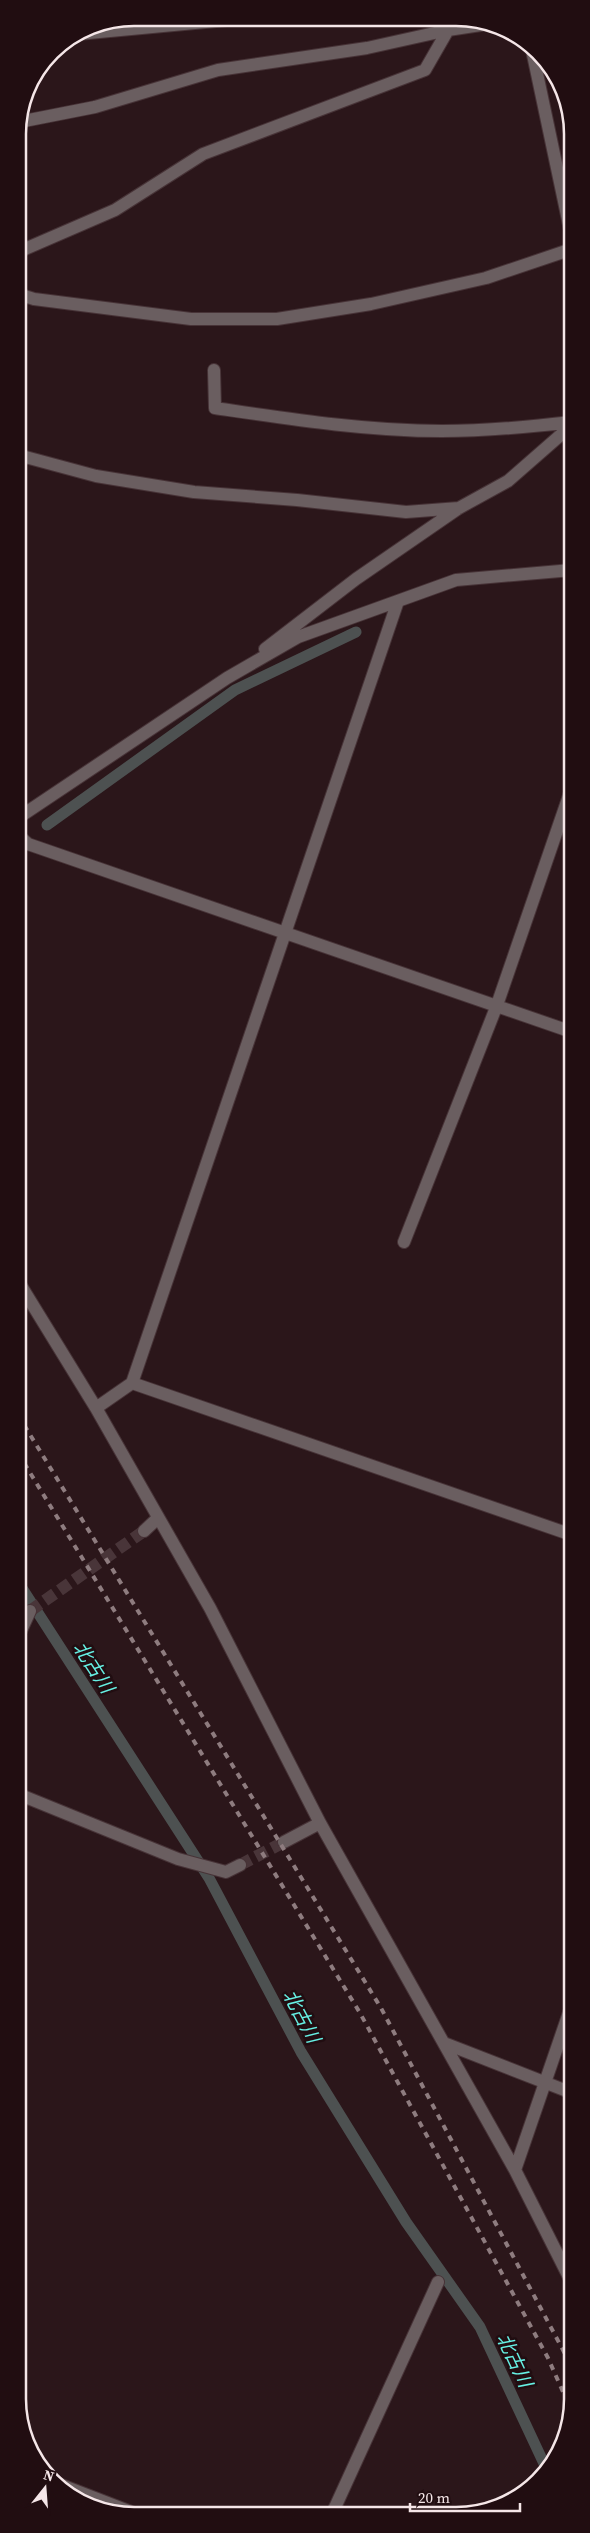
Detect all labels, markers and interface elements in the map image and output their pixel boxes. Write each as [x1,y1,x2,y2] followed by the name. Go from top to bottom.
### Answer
[68,1636,122,1700] water label: 北古川
[277,1985,328,2049] water label: 北古川
[491,2329,540,2393] water label: 北古川
[20,2463,70,2513] north arrow
[41,2465,57,2487] text: N
[410,2480,520,2512] scale bar
[418,2487,450,2508] text: 20 m

